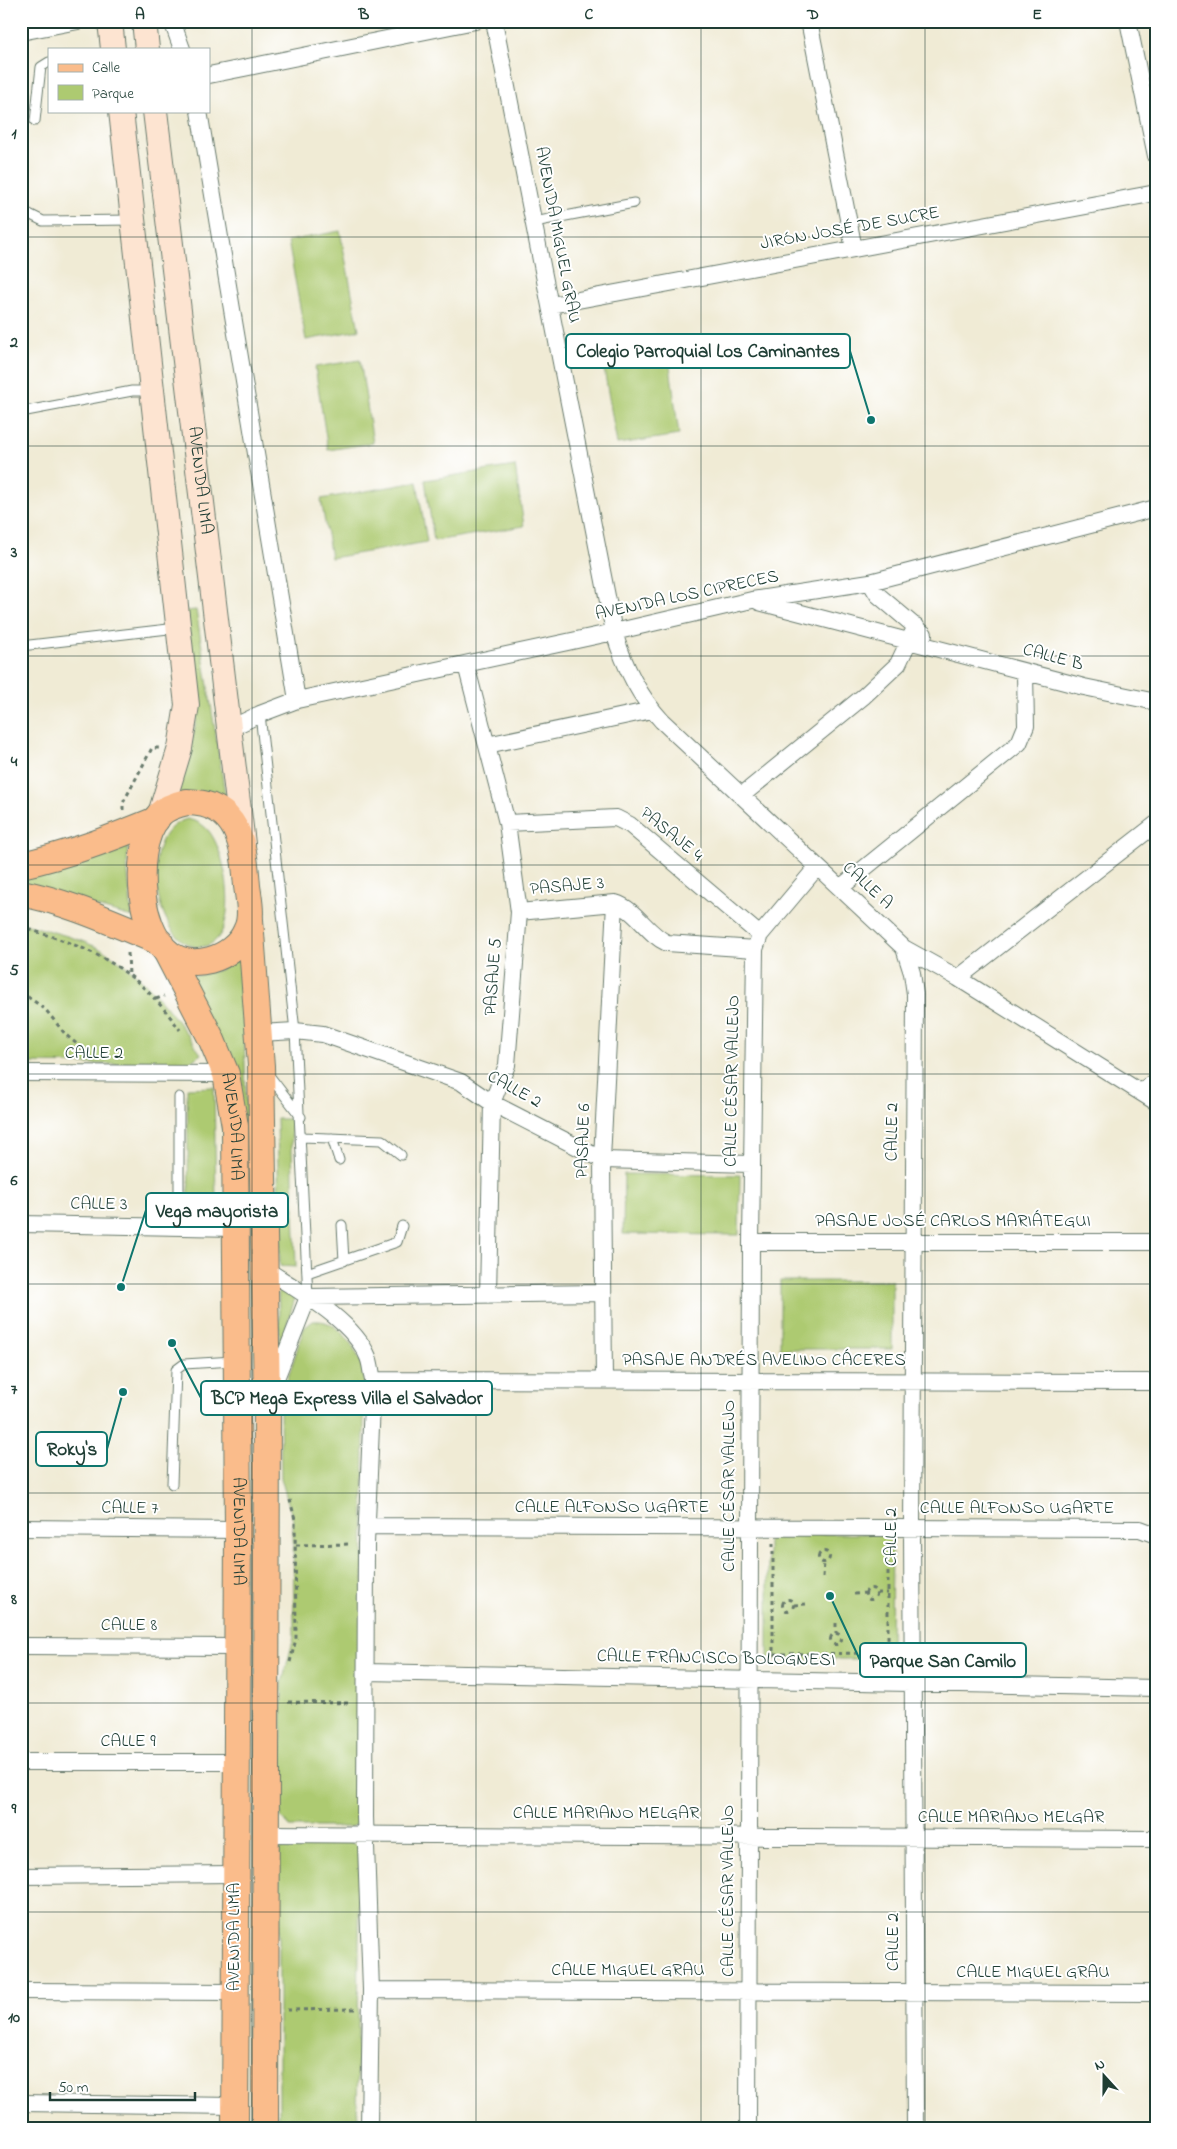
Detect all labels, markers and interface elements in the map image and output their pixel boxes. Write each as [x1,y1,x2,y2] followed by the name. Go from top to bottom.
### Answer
[135,3,145,27] text: A
[358,3,370,27] text: B
[585,3,594,27] text: C
[806,3,819,27] text: D
[1032,3,1042,27] text: E
[48,48,210,112] legend
[92,57,120,79] text: Calle
[92,83,134,105] text: Parque
[11,122,17,146] text: 1
[527,145,587,325] street label: AVENIDA MIGUEL GRAU
[758,200,942,258] street label: JIRÓN JOSÉ DE SUCRE
[9,331,18,355] text: 2
[566,334,850,368] callout: Colegio Parroquial Los Caminantes
[576,339,840,368] text: Colegio Parroquial Los Caminantes
[180,425,219,536] street label: AVENIDA LIMA
[10,541,18,565] text: 3
[593,564,781,628] street label: AVENIDA LOS CIPRECES
[1020,637,1086,679] street label: CALLE B
[10,750,18,774] text: 4
[634,801,709,869] street label: PASAJE 4
[836,856,898,916] street label: CALLE A
[529,871,605,903] street label: PASAJE 3
[478,937,510,1017] street label: PASAJE 5
[9,959,19,983] text: 5
[719,995,747,1167] street label: CALLE CÉSAR VALLEJO
[65,1041,123,1067] street label: CALLE 2
[482,1064,546,1116] street label: CALLE 2
[213,1071,249,1181] street label: AVENIDA LIMA
[879,1102,907,1162] street label: CALLE 2
[570,1103,598,1179] street label: PASAJE 6
[9,1169,18,1193] text: 6
[70,1192,128,1218] street label: CALLE 3
[146,1193,288,1227] callout: Vega mayorista
[155,1199,278,1228] text: Vega mayorista
[815,1209,1091,1235] street label: PASAJE JOSÉ CARLOS MARIÁTEGUI
[622,1348,906,1374] street label: PASAJE ANDRÉS AVELINO CÁCERES
[11,1378,18,1402] text: 7
[201,1381,492,1415] callout: BCP Mega Express Villa el Salvador
[210,1386,484,1415] text: BCP Mega Express Villa el Salvador
[717,1400,743,1572] street label: CALLE CÉSAR VALLEJO
[36,1432,107,1466] callout: Roky's
[47,1437,97,1466] text: Roky's
[225,1477,251,1586] street label: AVENIDA LIMA
[515,1495,709,1521] street label: CALLE ALFONSO UGARTE
[101,1496,159,1523] street label: CALLE 7
[920,1496,1114,1522] street label: CALLE ALFONSO UGARTE
[879,1508,905,1566] street label: CALLE 2
[10,1588,17,1612] text: 8
[101,1613,157,1639] street label: CALLE 8
[860,1643,1026,1677] callout: Parque San Camilo
[597,1644,835,1674] street label: CALLE FRANCISCO BOLOGNESI
[870,1649,1016,1676] text: Parque San Camilo
[100,1729,156,1755] street label: CALLE 9
[11,1797,17,1821] text: 9
[513,1801,699,1827] street label: CALLE MARIANO MELGAR
[716,1805,742,1977] street label: CALLE CÉSAR VALLEJO
[918,1805,1104,1831] street label: CALLE MARIANO MELGAR
[222,1883,248,1991] street label: AVENIDA LIMA
[881,1913,907,1971] street label: CALLE 2
[551,1958,705,1984] street label: CALLE MIGUEL GRAU
[956,1960,1110,1986] street label: CALLE MIGUEL GRAU
[8,2006,20,2030] text: 10
[1080,2052,1130,2102] north arrow
[1092,2054,1108,2077] text: N
[50,2069,195,2101] scale bar
[58,2077,89,2099] text: 50 m

